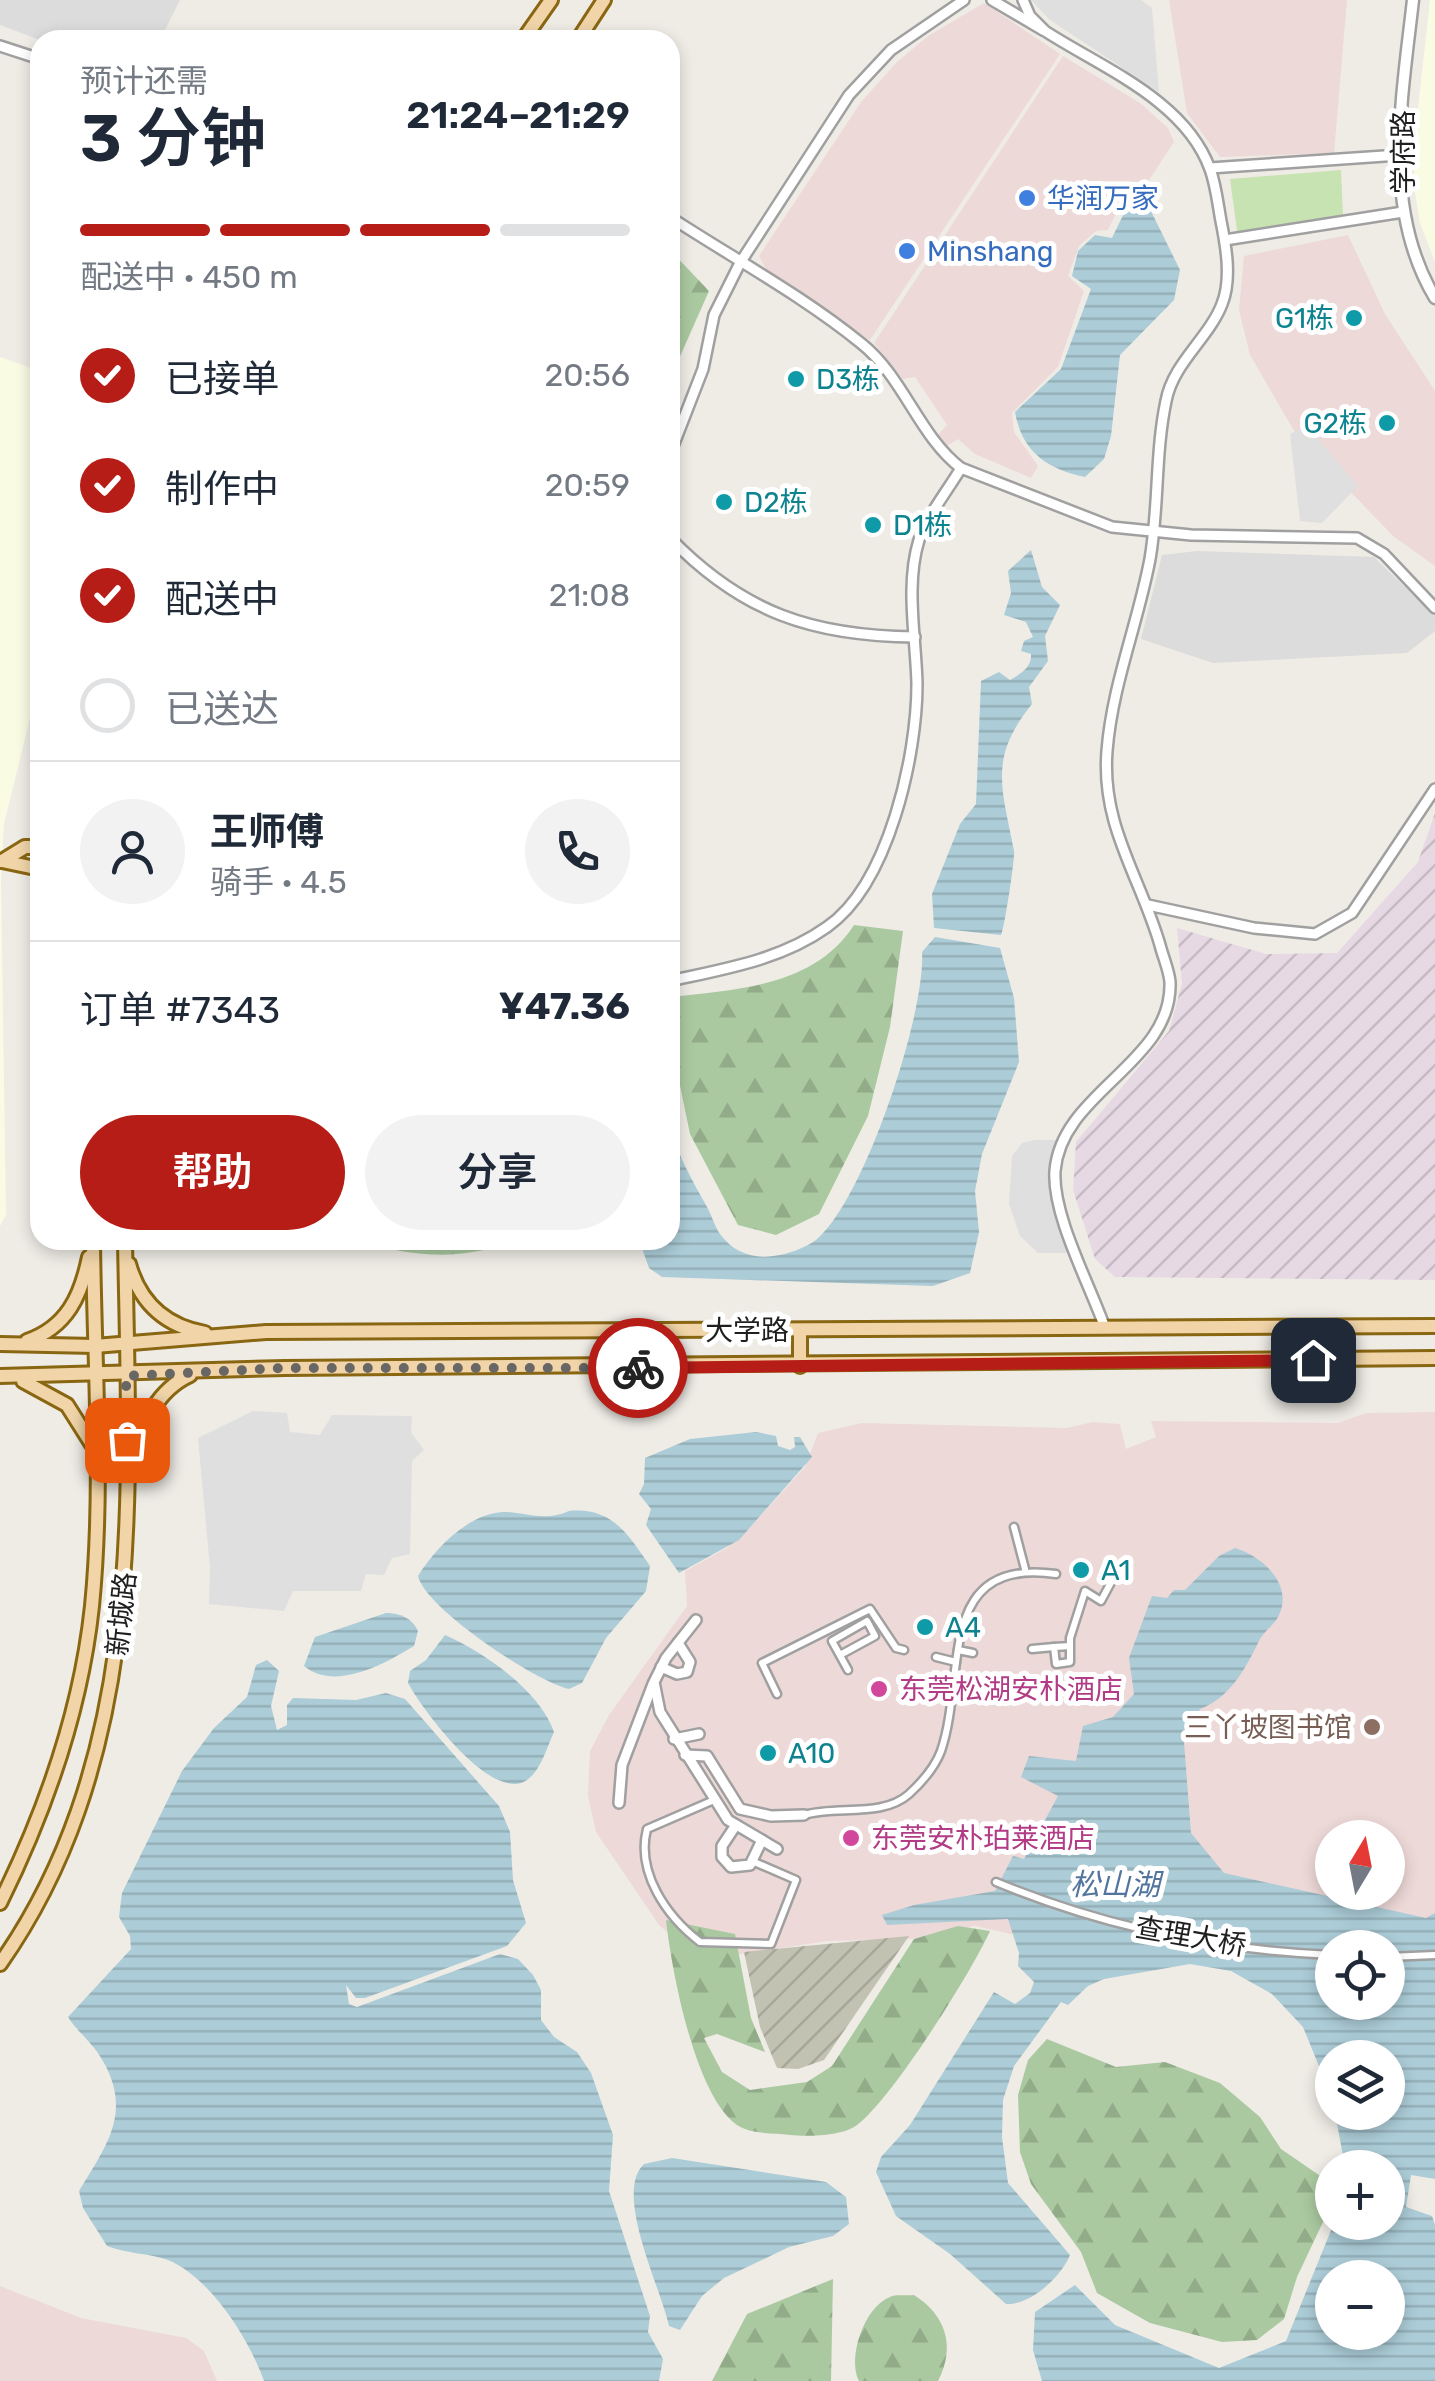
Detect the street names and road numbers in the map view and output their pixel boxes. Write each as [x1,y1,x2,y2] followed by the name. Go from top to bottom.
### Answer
[1387,110,1420,194] street label: 学府路
[705,1314,789,1347] street label: 大学路
[101,1571,142,1658] street label: 新城路
[1133,1911,1249,1962] street label: 查理大桥

